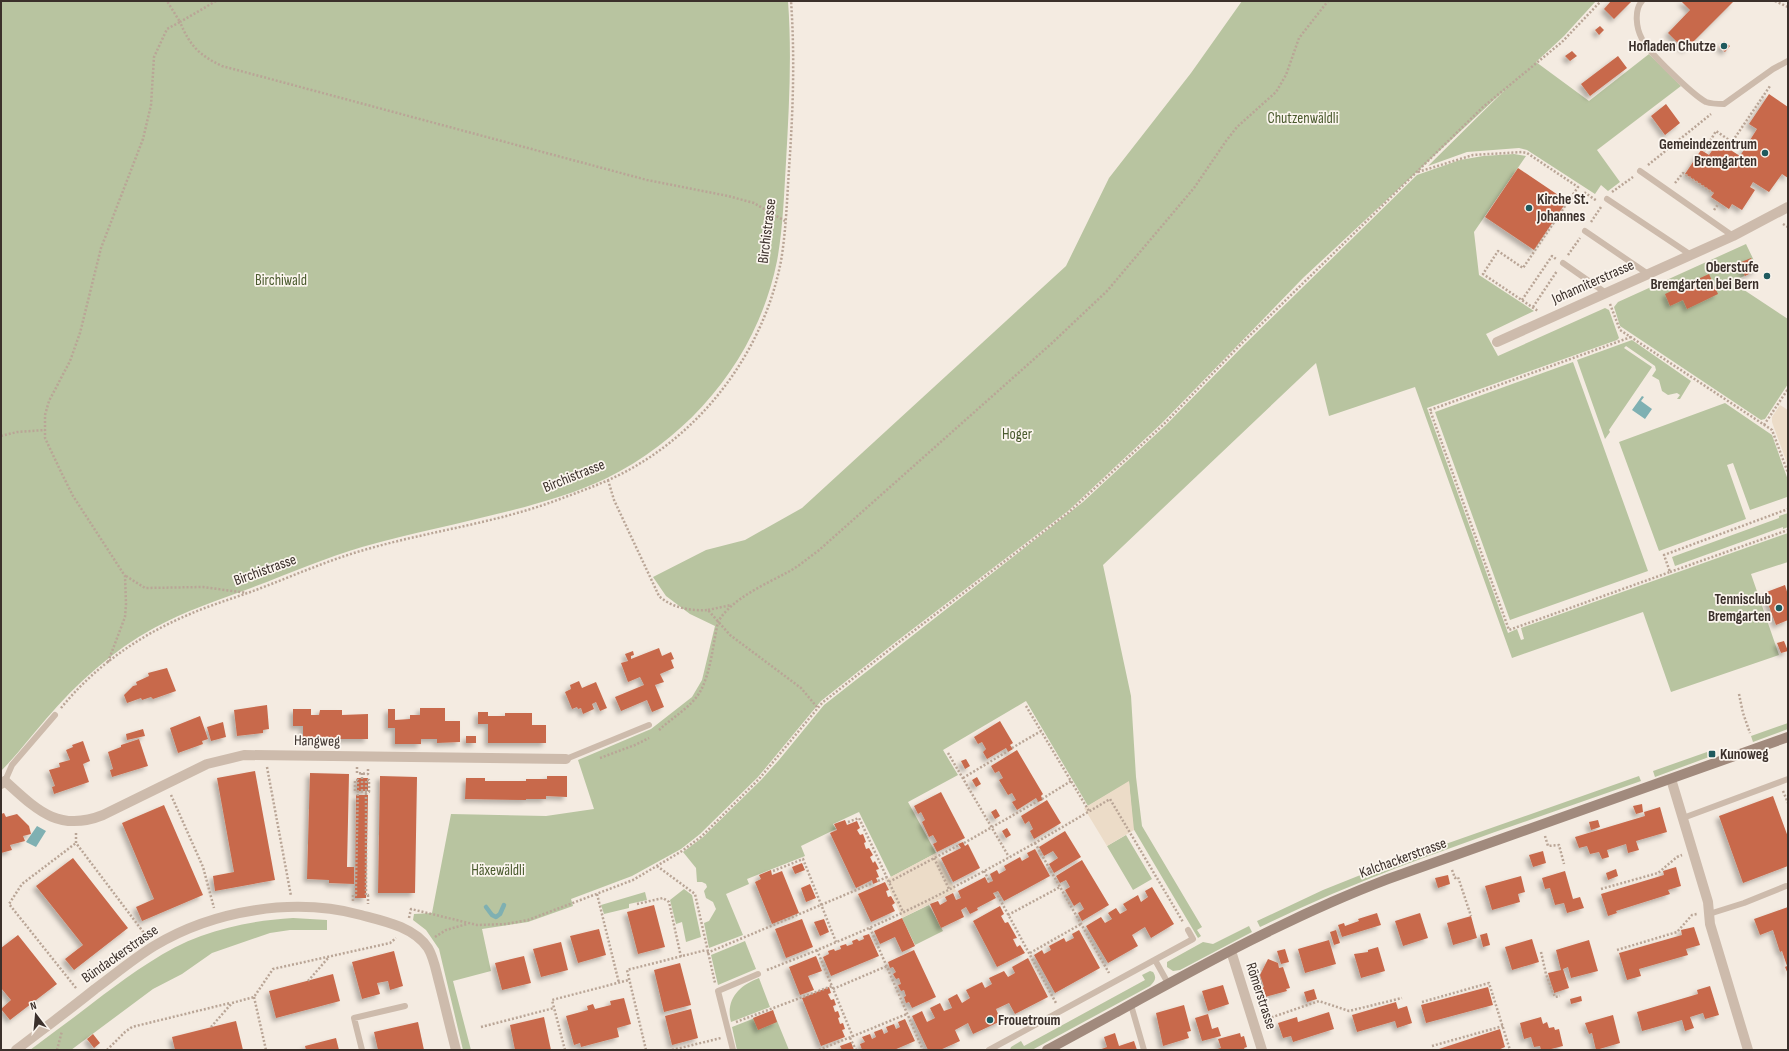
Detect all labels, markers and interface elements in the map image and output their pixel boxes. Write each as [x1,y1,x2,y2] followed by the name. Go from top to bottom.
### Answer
[1628,37,1716,56] place label: Hofladen Chutze
[1719,41,1729,51] marker: Hofladen Chutze
[1267,109,1339,128] park label: Chutzenwäldli
[1659,135,1757,171] place label: Gemeindezentrum Bremgarten
[1760,148,1770,158] marker: Gemeindezentrum Bremgarten
[1536,190,1589,226] place label: Kirche St. Johannes
[754,197,780,265] street label: Birchistrasse
[1524,203,1534,213] marker: Kirche St. Johannes
[1548,255,1637,309] street label: Johanniterstrasse
[1650,258,1759,294] place label: Oberstufe Bremgarten bei Bern
[255,271,307,290] park label: Birchiwald
[1762,271,1772,281] marker: Oberstufe Bremgarten bei Bern
[1002,425,1033,444] park label: Hoger
[540,455,608,497] street label: Birchistrasse
[231,550,299,590] street label: Birchistrasse
[1708,590,1771,626] place label: Tennisclub Bremgarten
[1774,603,1784,613] marker: Tennisclub Bremgarten
[294,731,340,751] street label: Hangweg
[1720,745,1769,764] place label: Kunoweg
[1707,749,1717,759] marker: Kunoweg
[1357,833,1449,883] street label: Kalchackerstrasse
[471,861,525,880] park label: Häxewäldli
[78,921,162,987] street label: Bündackerstrasse
[1241,960,1281,1032] street label: Römerstrasse
[16,995,56,1035] north arrow
[29,999,38,1013] text: N
[998,1011,1061,1030] place label: Frouetroum
[985,1015,995,1025] marker: Frouetroum

